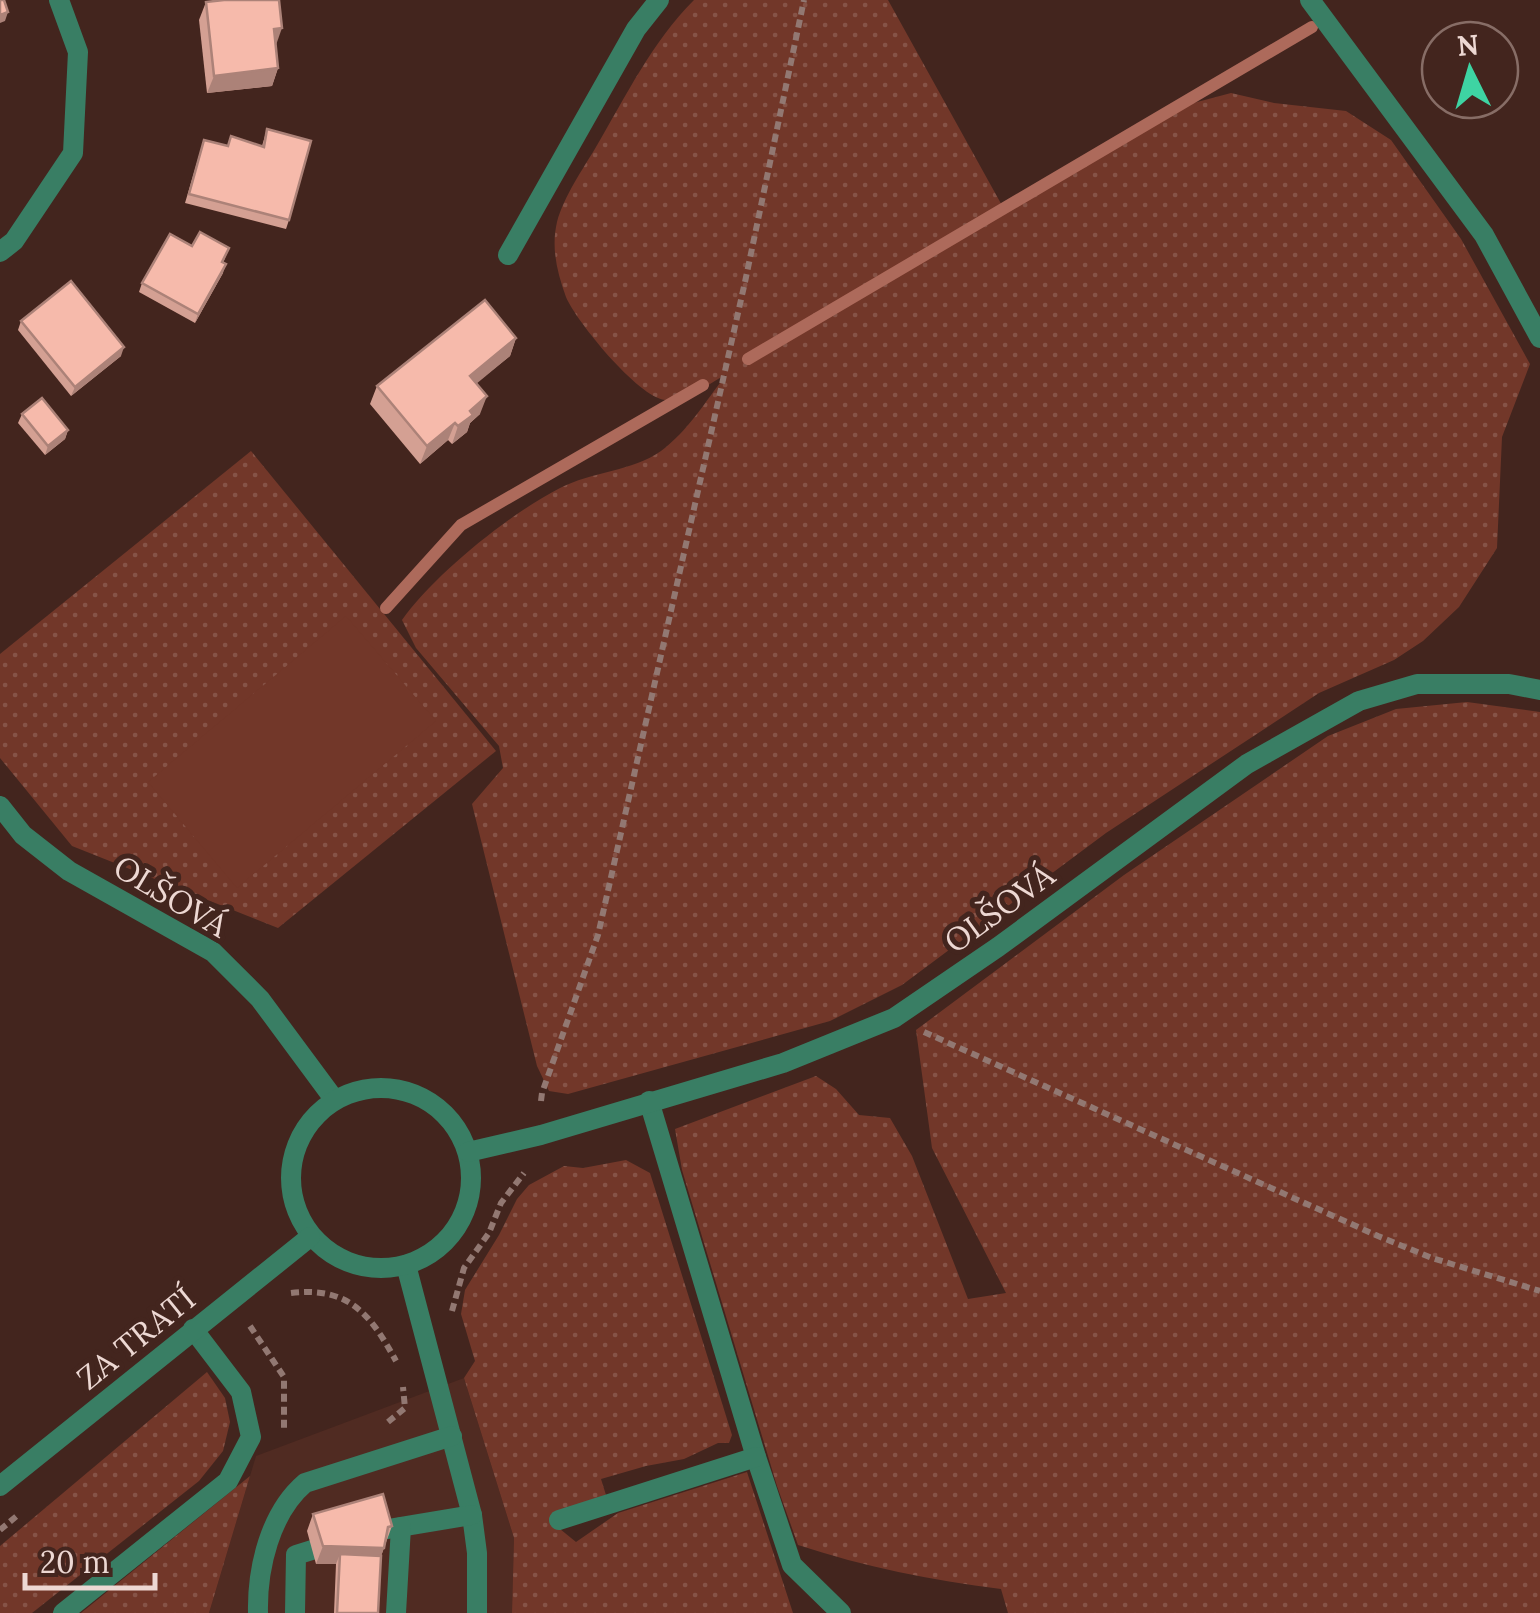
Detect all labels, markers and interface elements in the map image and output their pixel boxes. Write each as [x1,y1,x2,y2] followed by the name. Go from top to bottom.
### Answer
[1420,20,1520,120] north arrow
[1455,26,1480,64] text: N
[106,846,237,947] street label: OLŠOVÁ
[936,854,1063,962] street label: OLŠOVÁ
[68,1278,204,1398] street label: ZA TRATÍ
[25,1528,155,1590] scale bar
[40,1543,109,1581] text: 20 m

